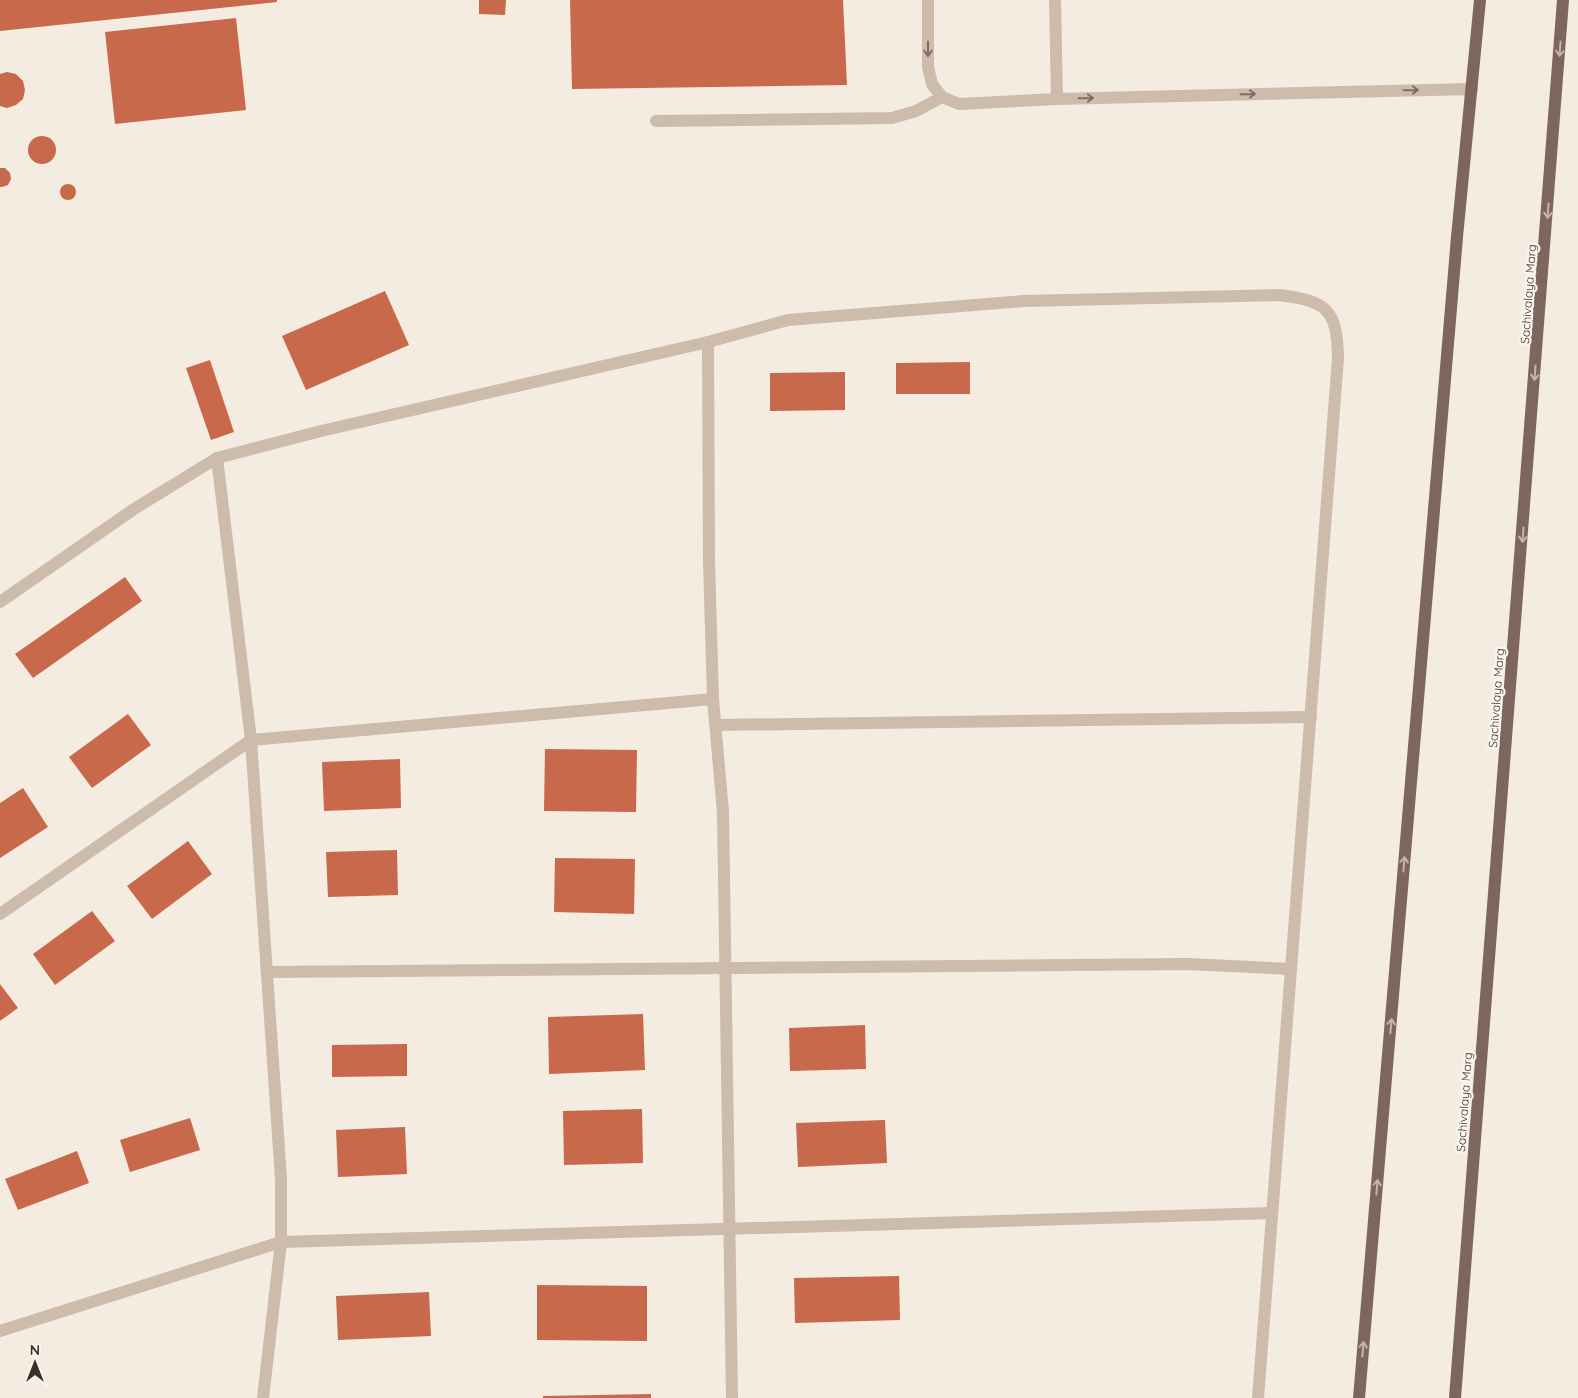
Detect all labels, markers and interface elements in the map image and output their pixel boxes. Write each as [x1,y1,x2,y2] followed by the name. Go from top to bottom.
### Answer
[923,40,933,56] one-way arrow
[1555,40,1564,56] one-way arrow
[1402,86,1418,95] one-way arrow
[1240,89,1256,99] one-way arrow
[1077,93,1093,103] one-way arrow
[1543,202,1552,218] one-way arrow
[1517,244,1539,344] street label: Sachivalaya Marg
[1531,364,1540,380] one-way arrow
[1518,526,1527,542] one-way arrow
[1485,648,1507,748] street label: Sachivalaya Marg
[1400,856,1409,872] one-way arrow
[1386,1018,1395,1034] one-way arrow
[1453,1052,1475,1152] street label: Sachivalaya Marg
[1372,1180,1382,1196] one-way arrow
[10,1338,60,1388] north arrow
[30,1341,40,1359] text: N
[1359,1342,1368,1358] one-way arrow

